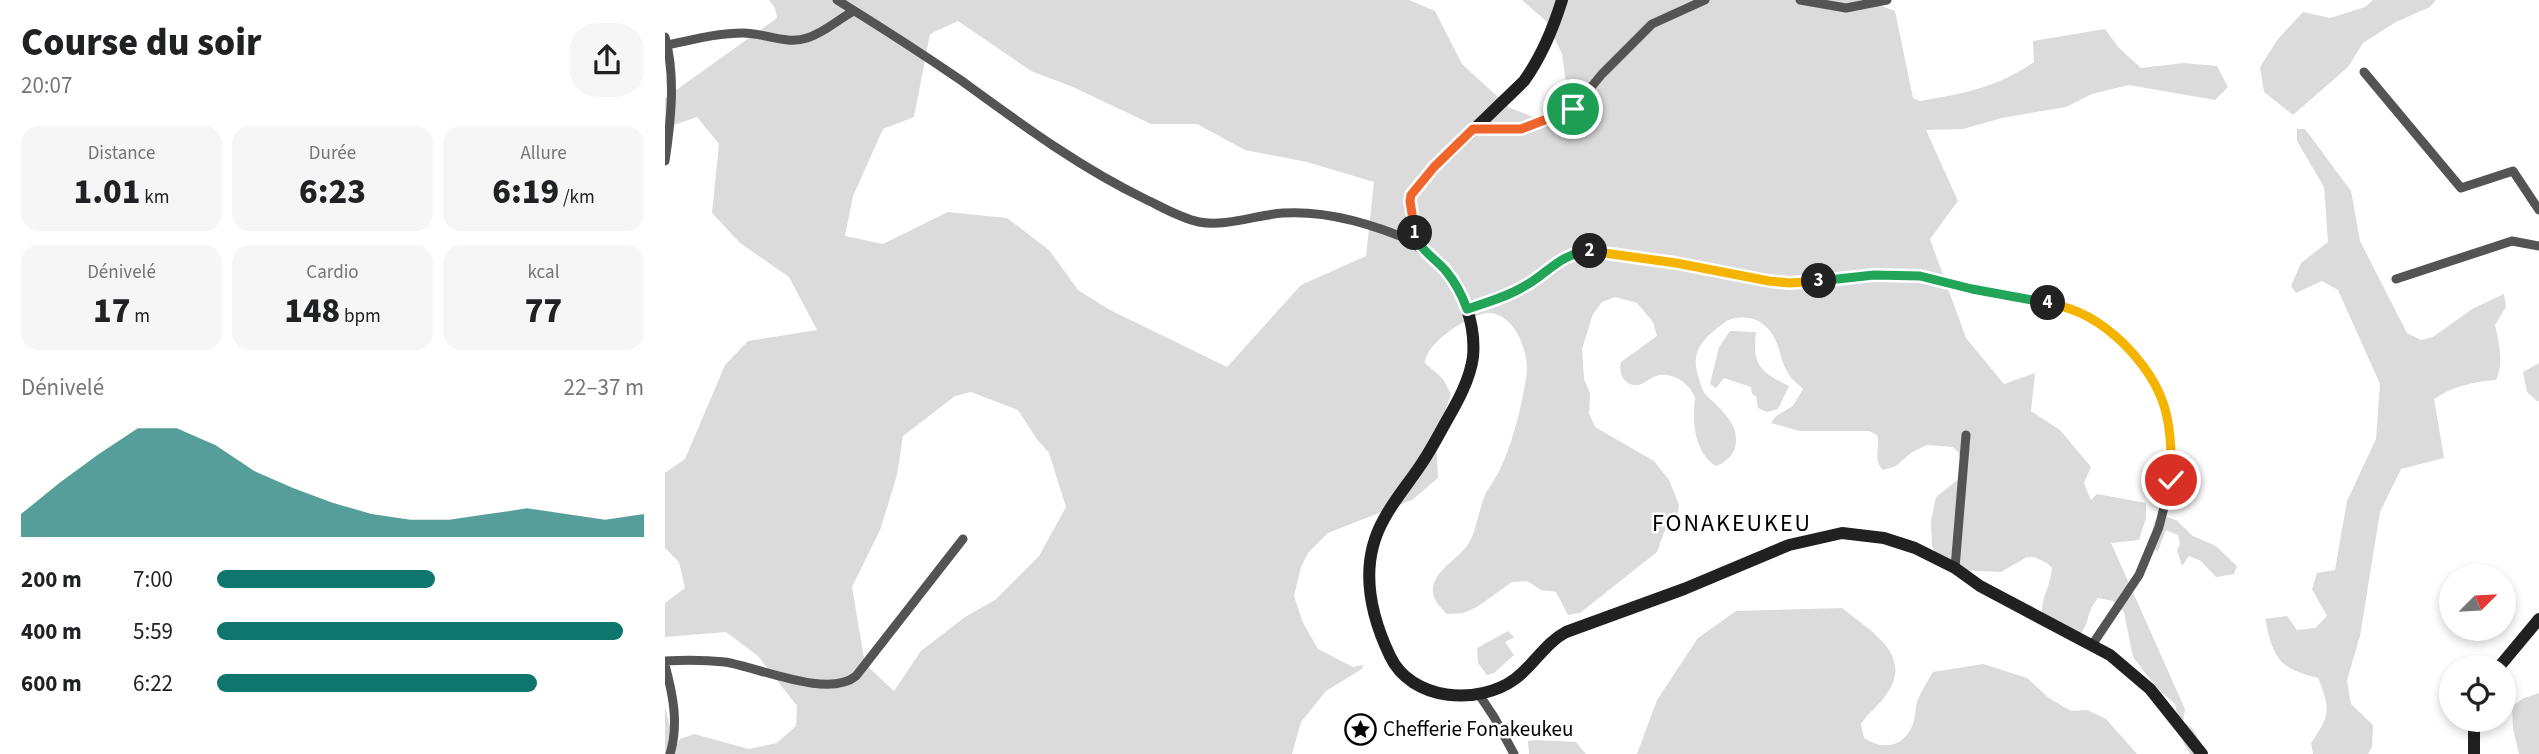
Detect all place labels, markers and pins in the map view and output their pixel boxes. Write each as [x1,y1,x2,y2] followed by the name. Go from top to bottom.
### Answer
[1543,79,1603,139] pin
[1397,216,1433,250] pin: 1
[1573,233,1607,268] pin: 2
[1801,264,1837,298] pin: 3
[2031,286,2065,320] pin: 4
[2141,450,2201,510] pin
[1343,712,1377,746] place icon: Chefferie Fonakeukeu
[1383,714,1573,744] place label: Chefferie Fonakeukeu

